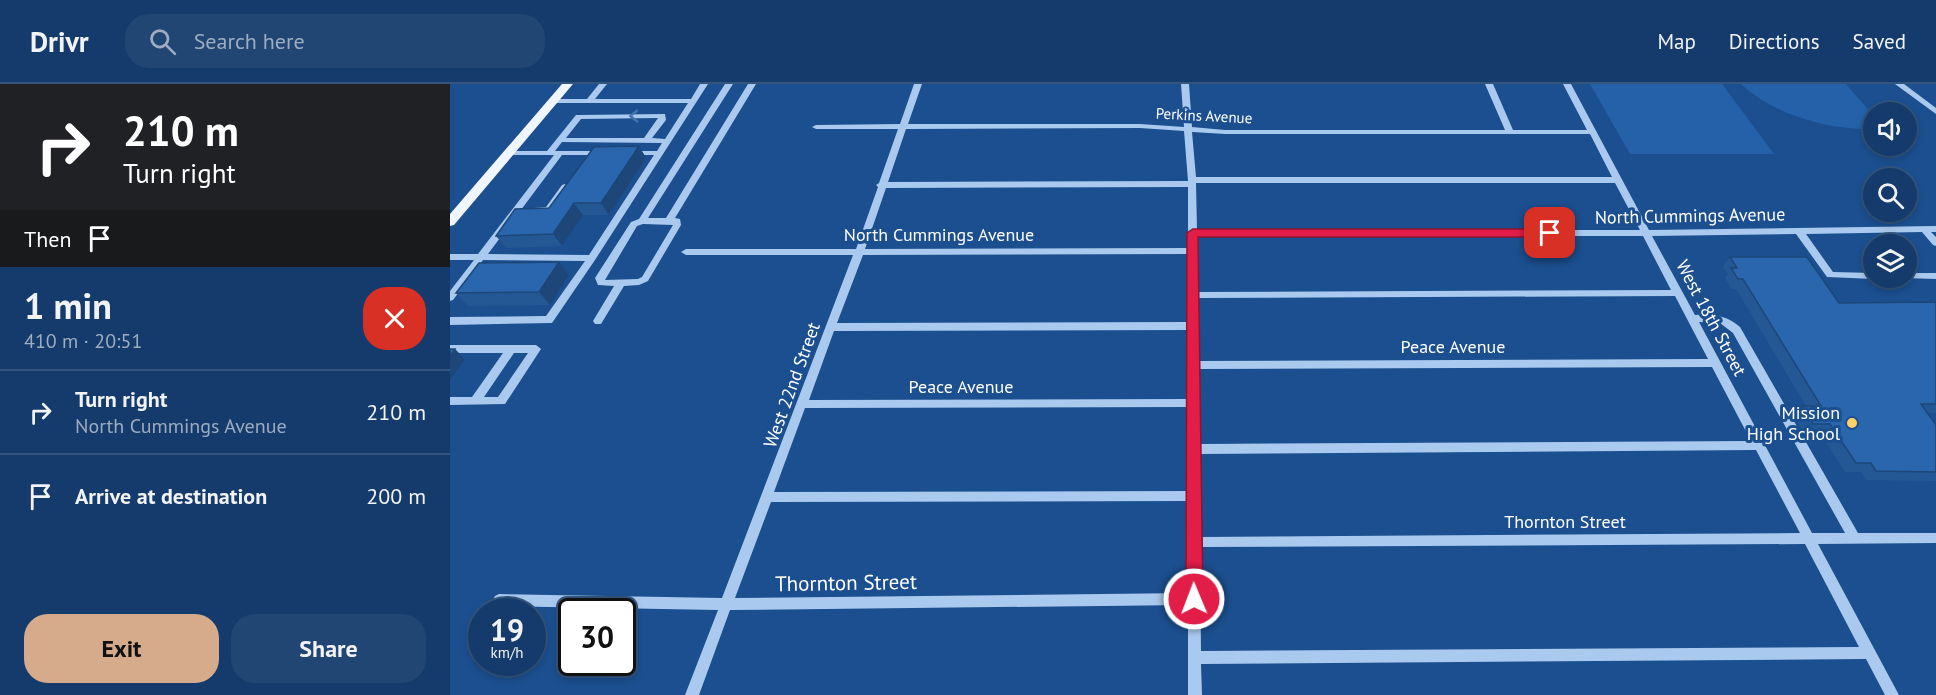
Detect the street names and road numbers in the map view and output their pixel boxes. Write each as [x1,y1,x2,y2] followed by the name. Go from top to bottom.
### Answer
[1155,103,1253,128] street label: Perkins Avenue
[1595,202,1785,229] street label: North Cummings Avenue
[844,223,1034,246] street label: North Cummings Avenue
[1671,256,1752,380] street label: West 18th Street
[758,319,825,451] street label: West 22nd Street
[1401,335,1505,358] street label: Peace Avenue
[909,375,1013,398] street label: Peace Avenue
[1504,510,1626,533] street label: Thornton Street
[775,568,917,597] street label: Thornton Street

